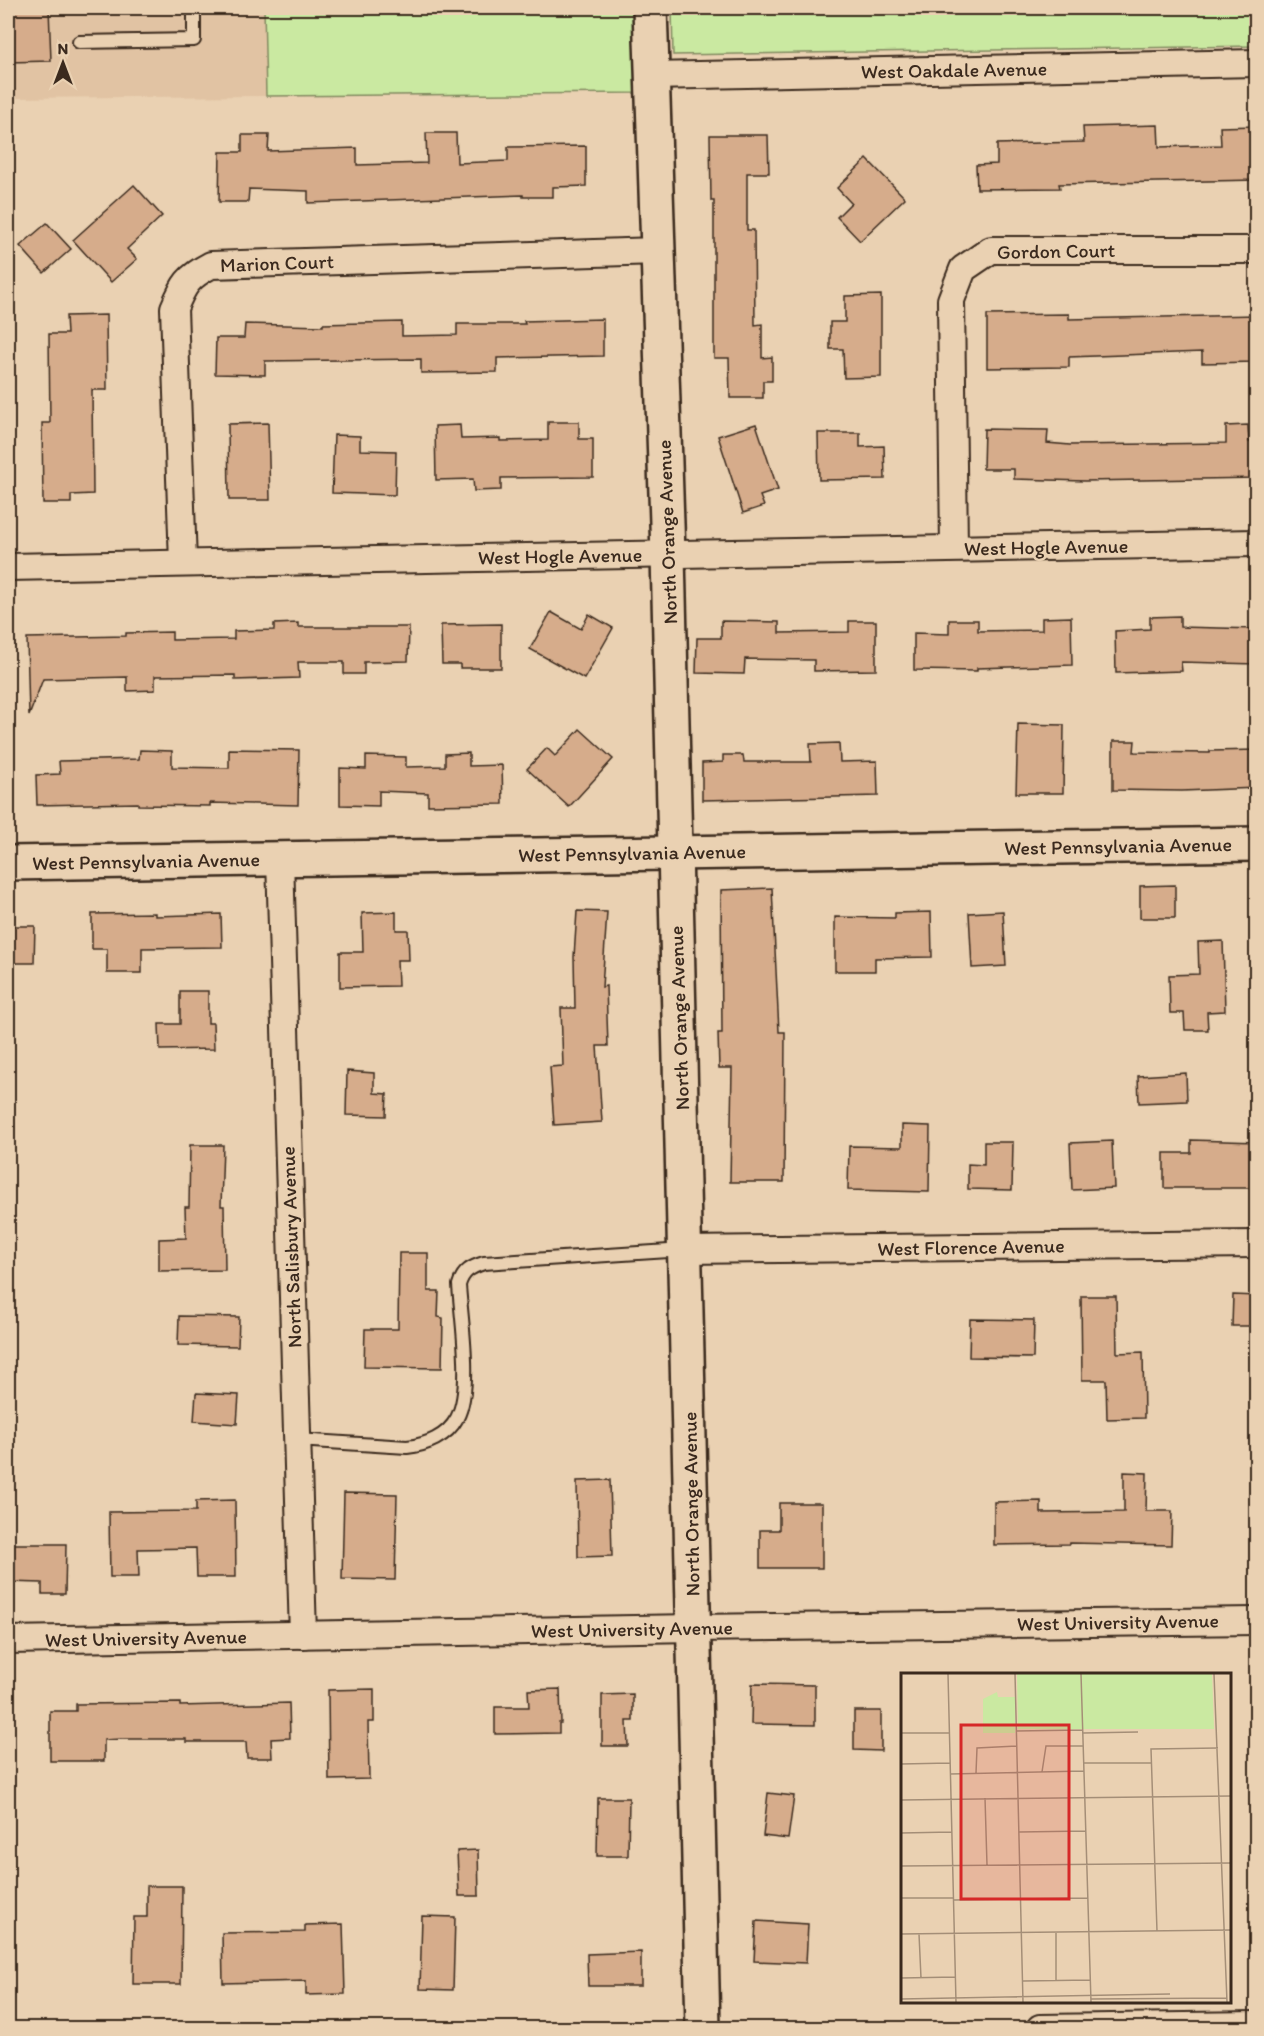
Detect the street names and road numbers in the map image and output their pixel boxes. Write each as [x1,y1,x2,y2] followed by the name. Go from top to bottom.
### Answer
[861,56,1047,84] street label: West Oakdale Avenue
[997,238,1116,264] street label: Gordon Court
[220,249,334,277] street label: Marion Court
[652,439,682,625] street label: North Orange Avenue
[964,534,1128,560] street label: West Hogle Avenue
[478,543,642,569] street label: West Hogle Avenue
[1004,832,1232,860] street label: West Pennsylvania Avenue
[518,839,746,867] street label: West Pennsylvania Avenue
[32,847,260,875] street label: West Pennsylvania Avenue
[664,925,694,1111] street label: North Orange Avenue
[275,1146,307,1348] street label: North Salisbury Avenue
[877,1233,1065,1261] street label: West Florence Avenue
[677,1411,705,1597] street label: North Orange Avenue
[1017,1608,1219,1636] street label: West University Avenue
[531,1615,733,1643] street label: West University Avenue
[45,1624,247,1652] street label: West University Avenue

